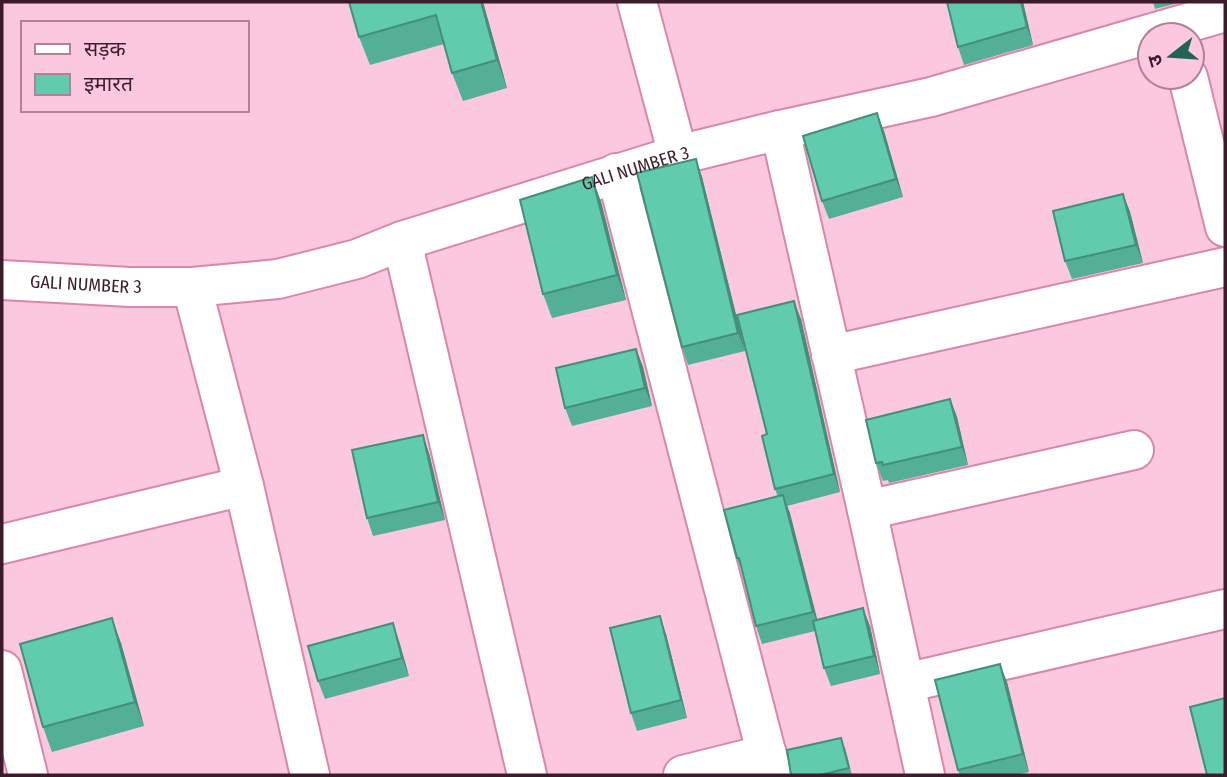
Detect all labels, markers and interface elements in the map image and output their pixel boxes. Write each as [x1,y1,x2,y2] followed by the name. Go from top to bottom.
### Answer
[21,21,248,112] legend
[1136,21,1206,91] north arrow
[84,36,126,62] text: सड़क
[1142,51,1168,70] text: उ
[84,71,134,97] text: इमारत
[579,142,691,195] street label: GALI NUMBER 3
[30,271,142,298] street label: GALI NUMBER 3

